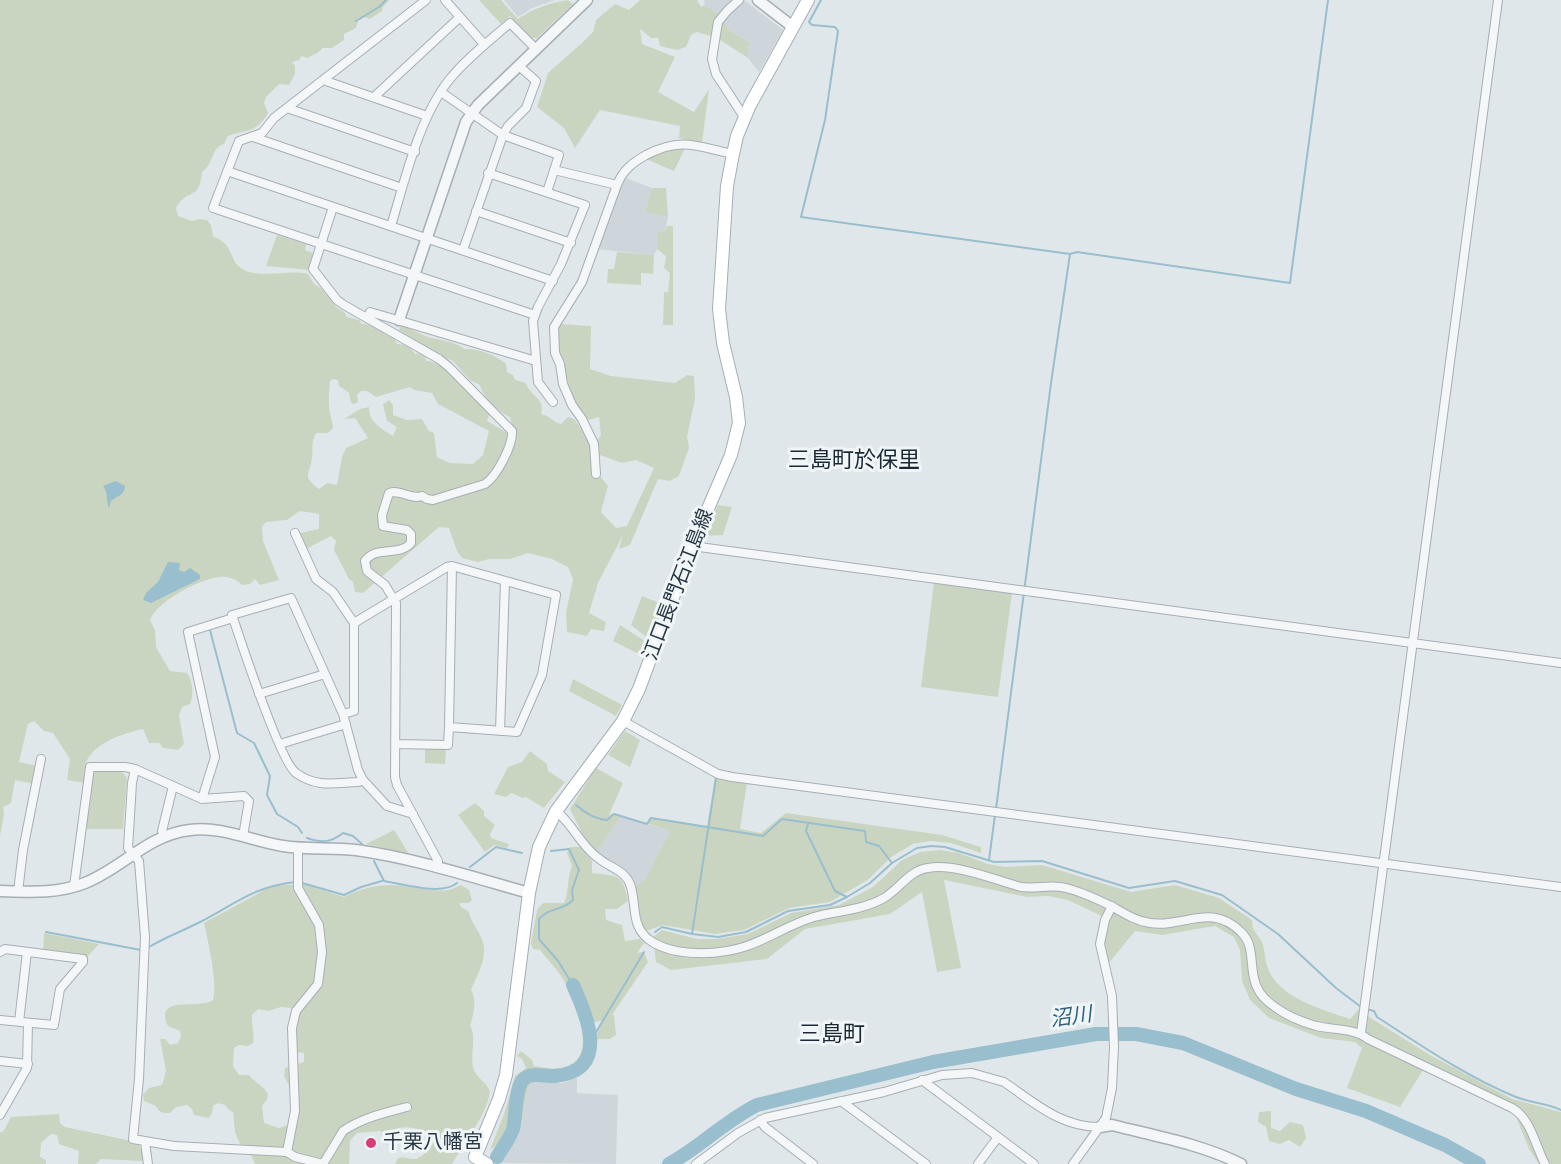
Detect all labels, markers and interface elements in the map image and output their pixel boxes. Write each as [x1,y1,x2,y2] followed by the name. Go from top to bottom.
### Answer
[788,448,920,474] district label: 三島町於保里
[639,506,719,664] street label: 江口長門石江島線
[1048,1003,1094,1033] water label: 沼川
[799,1022,865,1048] district label: 三島町
[383,1131,483,1155] place label: 千栗八幡宮
[364,1136,378,1150] marker: 千栗八幡宮

